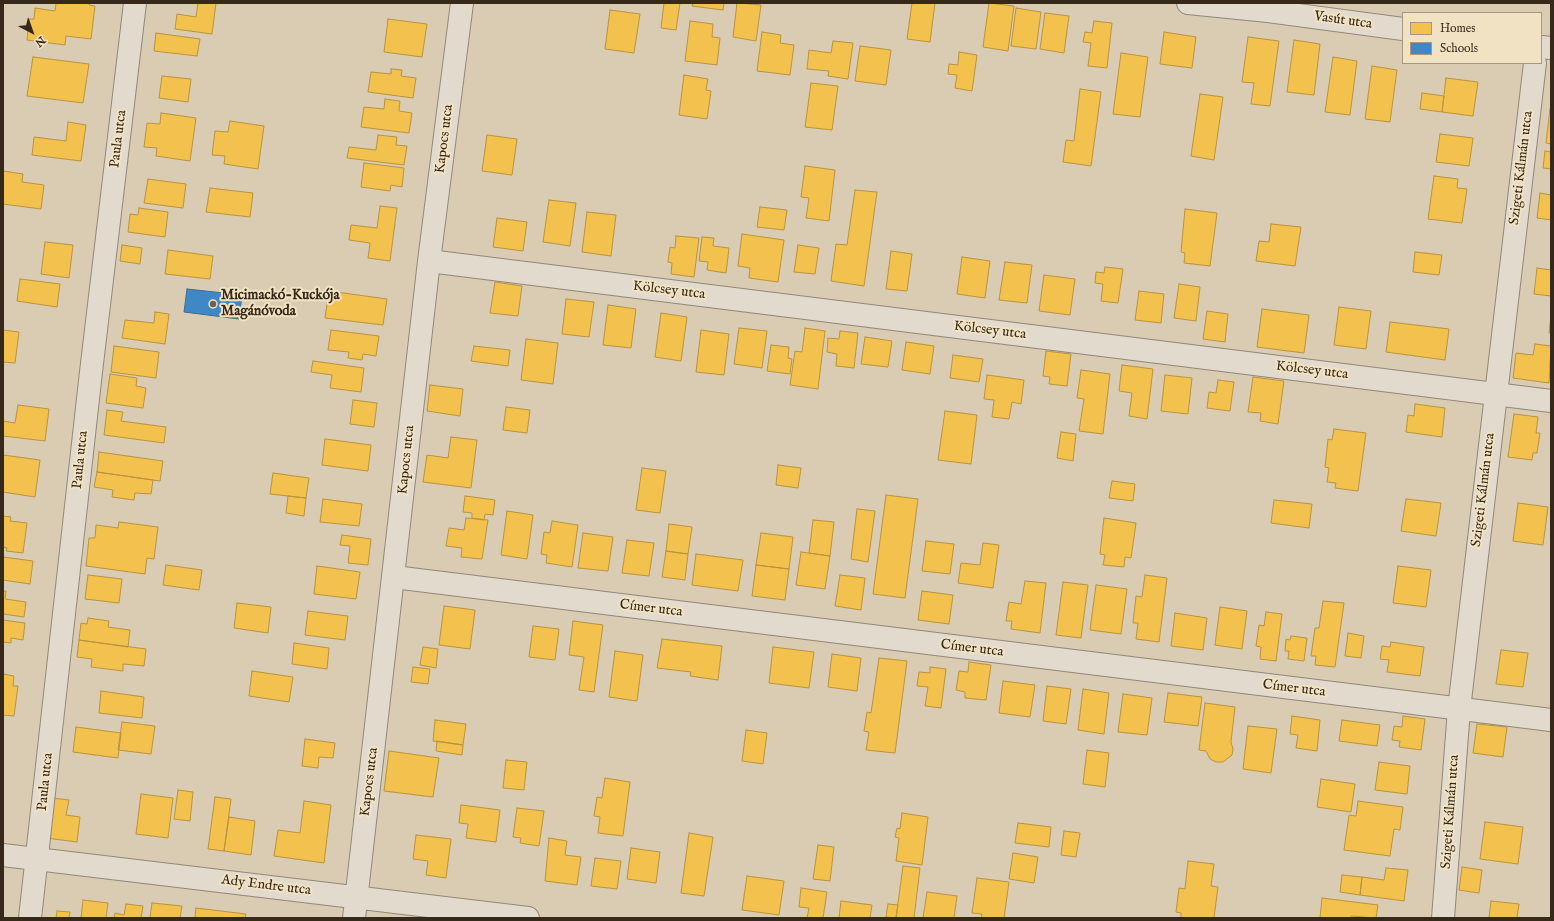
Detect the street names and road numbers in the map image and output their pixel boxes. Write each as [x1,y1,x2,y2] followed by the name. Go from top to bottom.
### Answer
[1313,9,1373,33] street label: Vasút utca
[432,104,458,174] street label: Kapocs utca
[107,109,131,169] street label: Paula utca
[1507,110,1537,226] street label: Szigeti Kálmán utca
[632,278,706,304] street label: Kölcsey utca
[953,318,1027,344] street label: Kölcsey utca
[1275,358,1349,384] street label: Kölcsey utca
[395,425,419,495] street label: Kapocs utca
[70,430,92,490] street label: Paula utca
[1469,432,1499,548] street label: Szigeti Kálmán utca
[619,597,683,621] street label: Címer utca
[940,637,1004,661] street label: Címer utca
[1262,677,1326,701] street label: Címer utca
[357,747,383,817] street label: Kapocs utca
[35,752,57,812] street label: Paula utca
[1439,754,1463,870] street label: Szigeti Kálmán utca
[220,872,312,900] street label: Ady Endre utca

